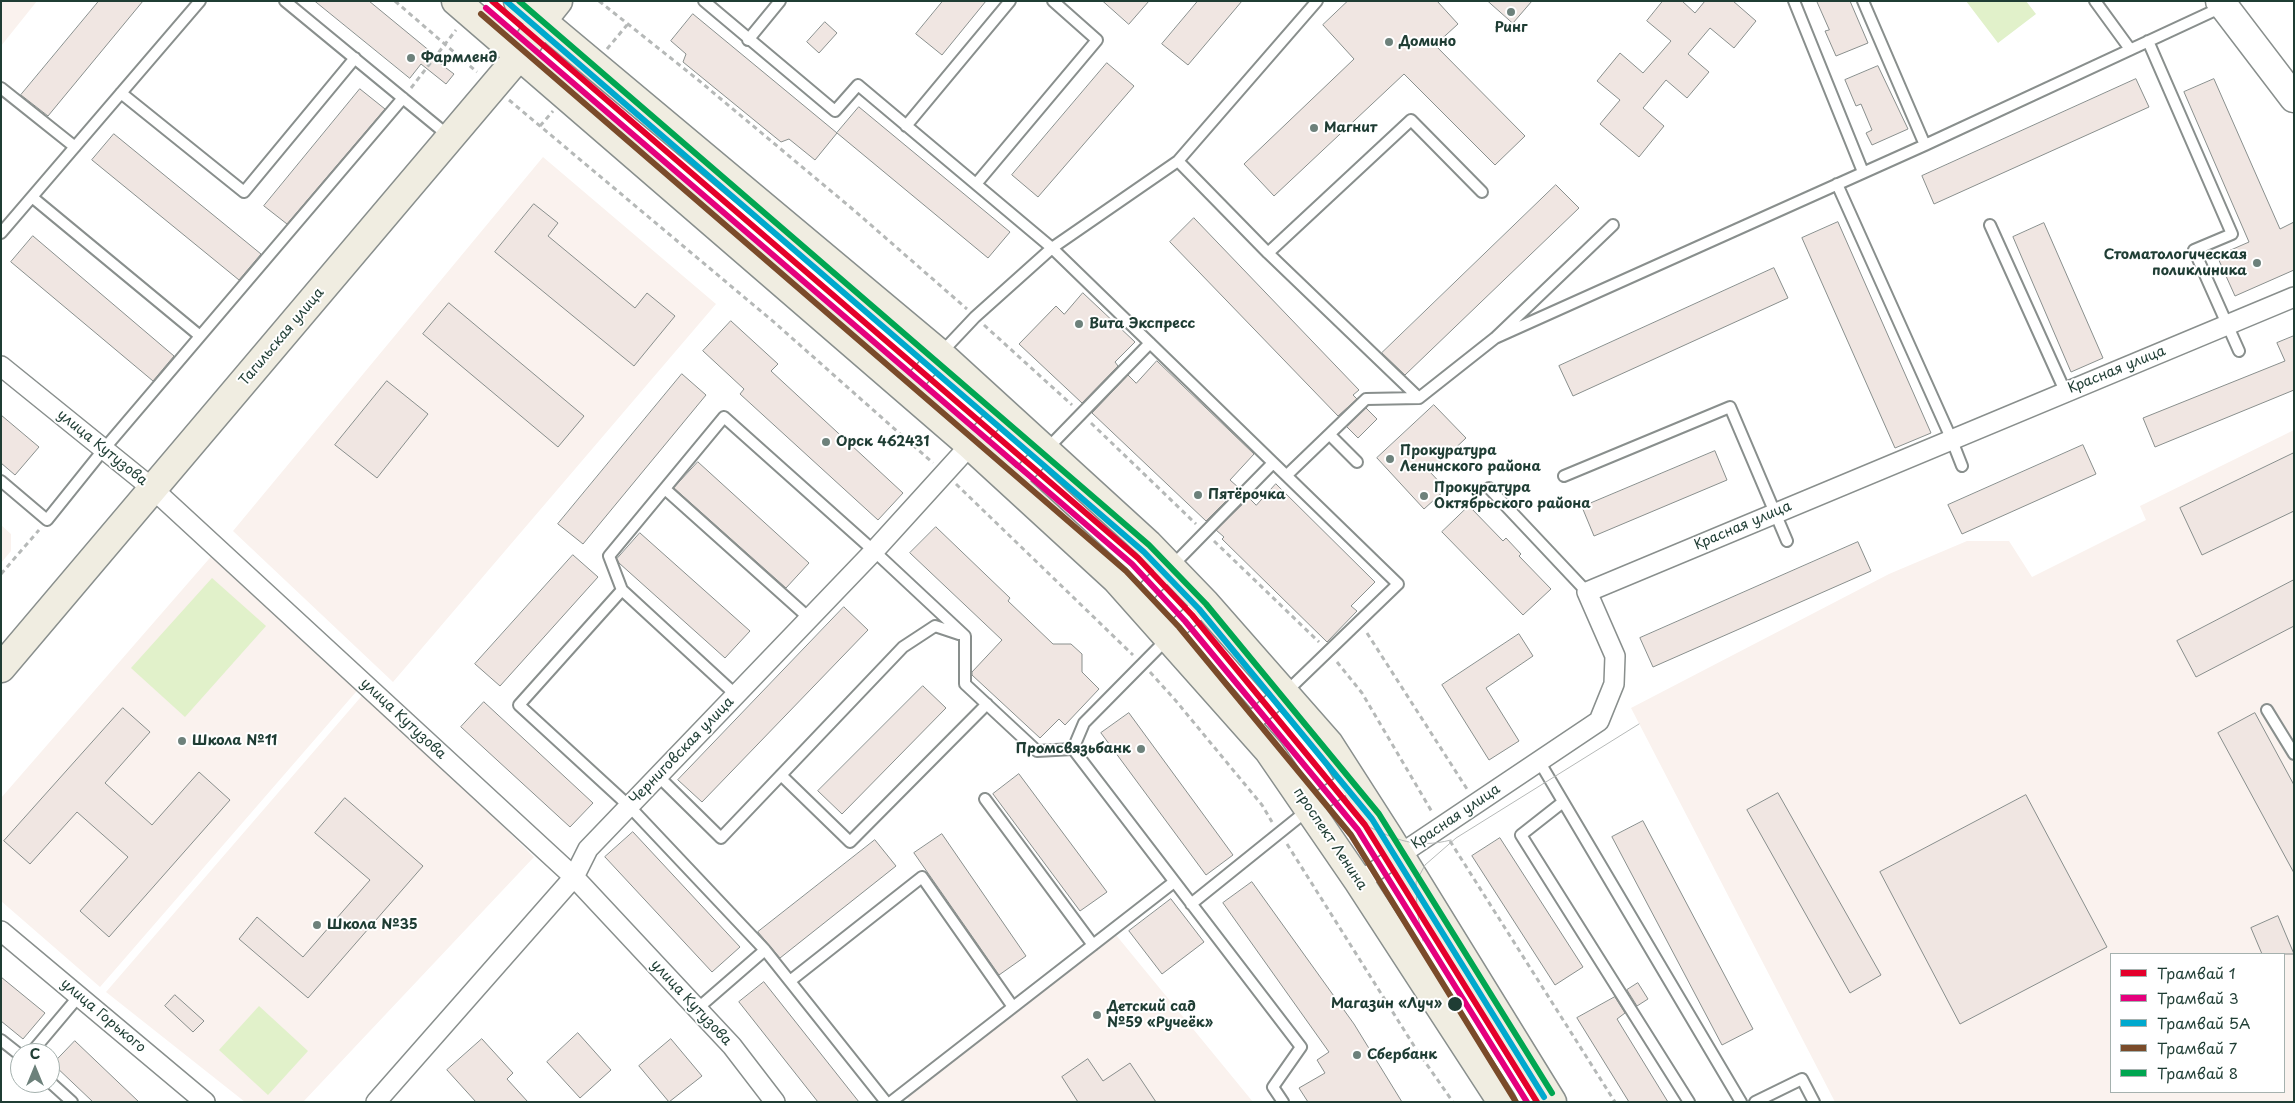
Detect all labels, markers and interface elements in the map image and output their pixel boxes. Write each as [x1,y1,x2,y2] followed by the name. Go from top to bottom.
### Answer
[1505,6,1517,18] marker: Ринг
[1494,20,1528,36] place label: Ринг
[1399,34,1456,50] place label: Домино
[1383,36,1395,48] marker: Домино
[421,50,497,66] place label: Фармленд
[405,52,417,64] marker: Фармленд
[1324,120,1377,136] place label: Магнит
[1308,122,1320,134] marker: Магнит
[2104,247,2247,280] place label: Стоматологическая поликлиника
[2251,257,2263,269] marker: Стоматологическая поликлиника
[236,285,328,389] street label: Тагильская улица
[1089,316,1195,332] place label: Вита Экспресс
[1073,318,1085,330] marker: Вита Экспресс
[2066,343,2168,397] street label: Красная улица
[54,407,150,489] street label: улица Кутузова
[836,434,929,450] place label: Орск 462431
[820,436,832,448] marker: Орск 462431
[1400,443,1541,476] place label: Прокуратура Ленинского района
[1384,453,1396,465] marker: Прокуратура Ленинского района
[1434,480,1591,512] place label: Прокуратура Октябрьского района
[1208,487,1286,503] place label: Пятёрочка
[1192,489,1204,501] marker: Пятёрочка
[1418,490,1430,502] marker: Прокуратура Октябрьского района
[1692,498,1794,554] street label: Красная улица
[357,675,449,763] street label: улица Кутузова
[626,694,738,808] street label: Черниговская улица
[192,733,277,749] place label: Школа №11
[176,735,188,747] marker: Школа №11
[1016,741,1131,757] place label: Промсвязьбанк
[1135,743,1147,755] marker: Промсвязьбанк
[1408,781,1504,853] street label: Красная улица
[1290,785,1370,893] street label: проспект Ленина
[327,917,418,933] place label: Школа №35
[311,919,323,931] marker: Школа №35
[2110,953,2285,1093] legend
[647,957,735,1049] street label: улица Кутузова
[2157,961,2236,984] text: Трамвай 1
[57,975,149,1057] street label: улица Горького
[2157,986,2239,1009] text: Трамвай 3
[1446,995,1464,1013] marker: Магазин «Луч»
[1331,996,1442,1012] place label: Магазин «Луч»
[1107,999,1213,1032] place label: Детский сад №59 «Ручеёк»
[1091,1009,1103,1021] marker: Детский сад №59 «Ручеёк»
[2157,1011,2250,1034] text: Трамвай 5А
[2157,1036,2237,1059] text: Трамвай 7
[10,1043,60,1093] north arrow
[30,1043,40,1064] text: С
[1367,1047,1437,1063] place label: Сбербанк
[1351,1049,1363,1061] marker: Сбербанк
[2157,1061,2238,1084] text: Трамвай 8

